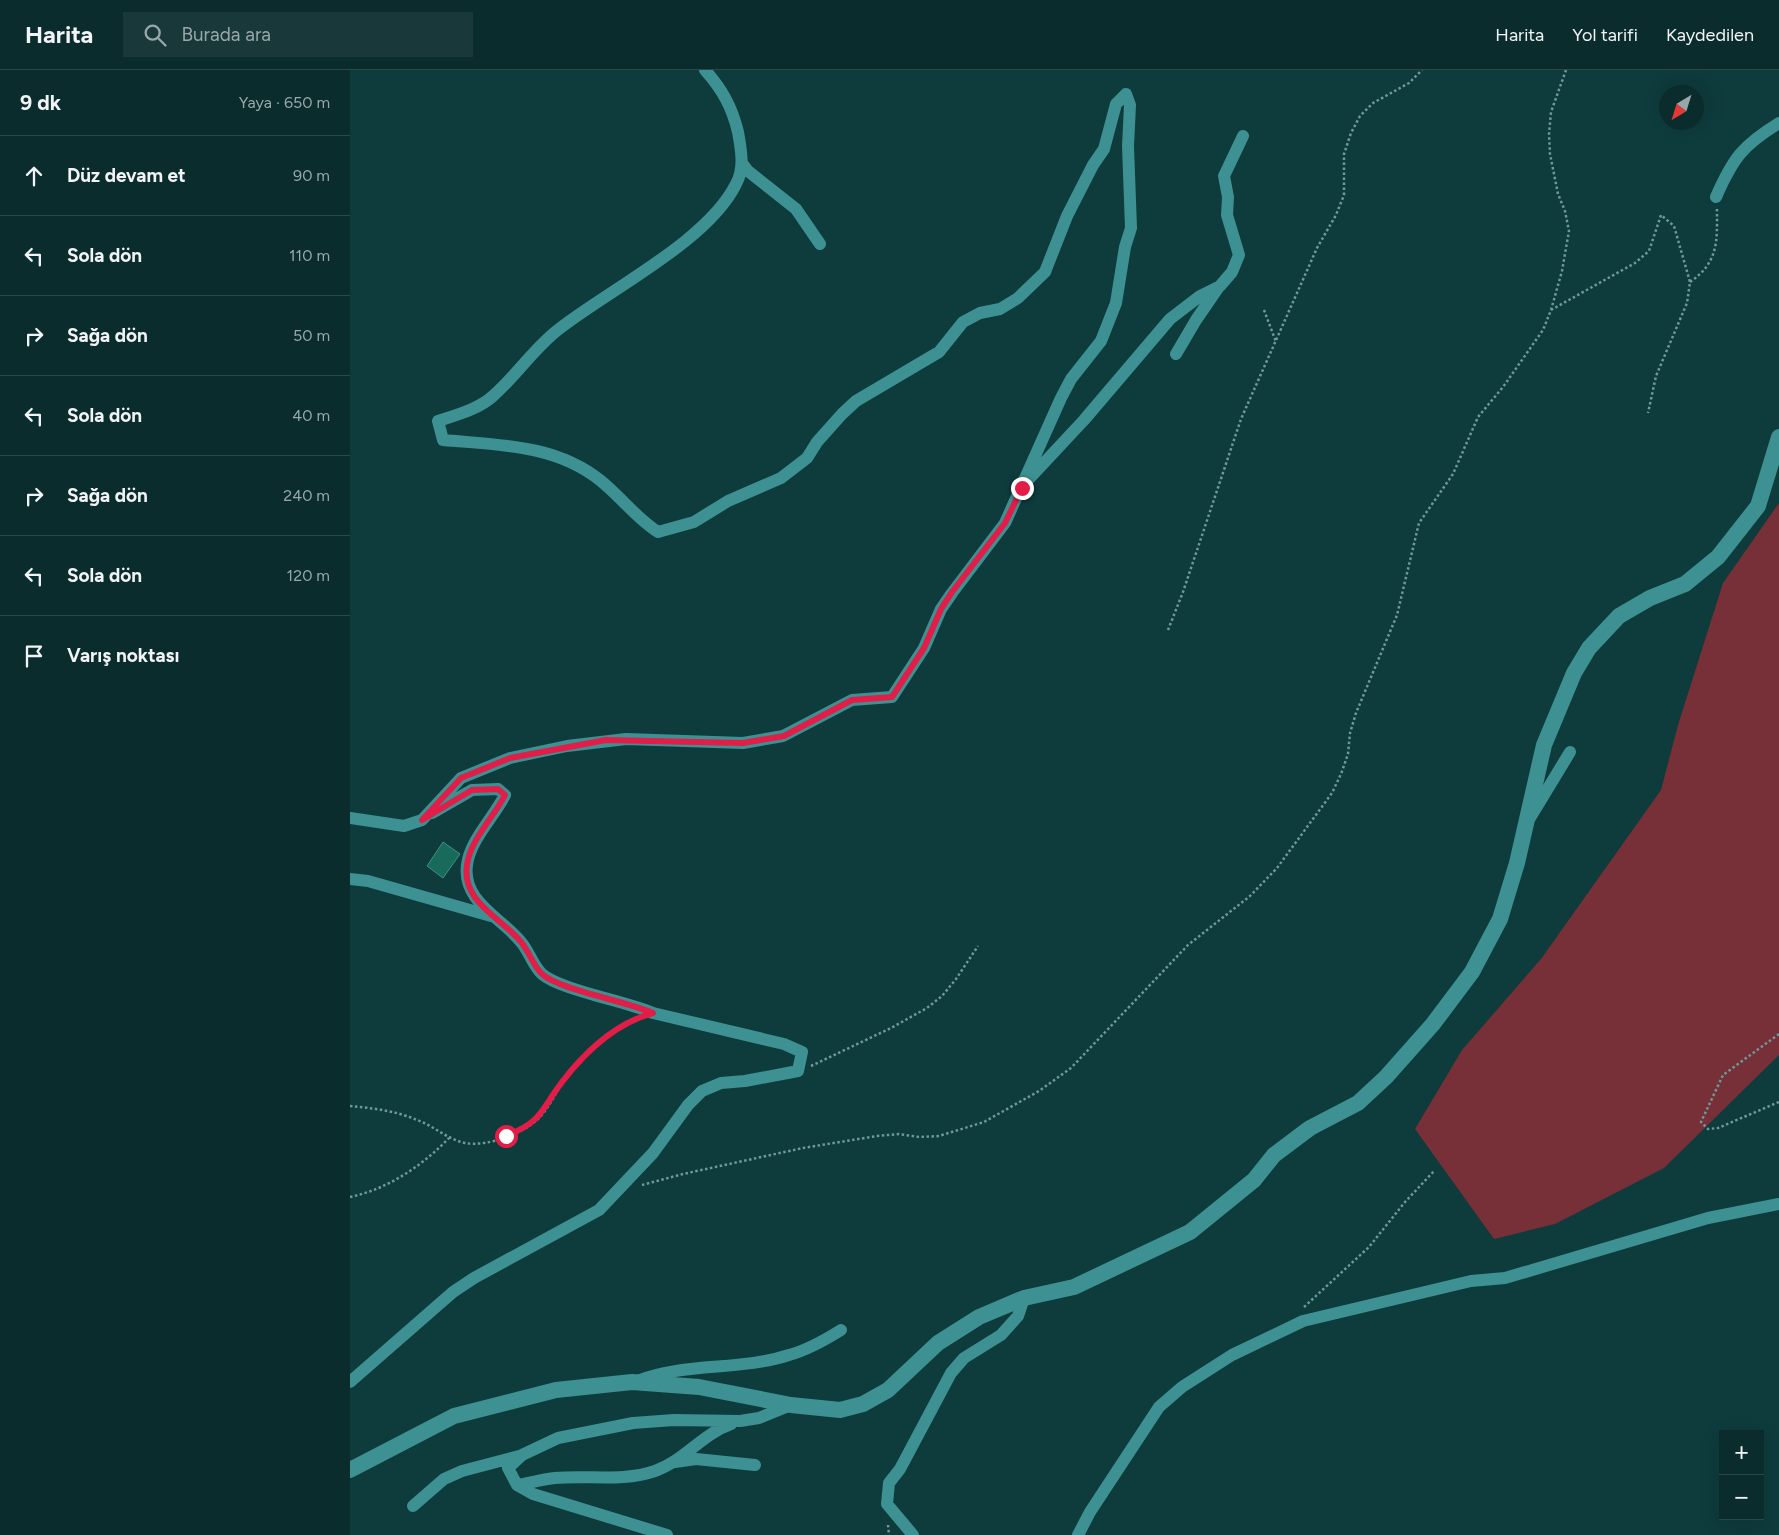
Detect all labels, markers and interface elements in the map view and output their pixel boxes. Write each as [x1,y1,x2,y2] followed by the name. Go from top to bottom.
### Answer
[123,12,473,57] search box
[25,20,93,49] text: Harita
[141,21,169,49] icon: search
[181,23,271,46] text: Burada ara
[1495,24,1544,46] text: Harita
[1572,24,1638,46] text: Yol tarifi
[1666,24,1754,46] text: Kaydedilen
[1659,85,1704,130] north arrow
[20,90,61,115] text: 9 dk
[239,93,330,112] text: Yaya · 650 m
[20,162,48,190] icon: ahead
[67,164,186,187] text: Düz devam et
[293,166,330,185] text: 90 m
[20,242,48,270] icon: left
[67,244,142,267] text: Sola dön
[289,246,330,265] text: 110 m
[20,322,48,350] icon: right
[67,324,148,347] text: Sağa dön
[293,326,330,345] text: 50 m
[20,402,48,430] icon: left
[67,404,142,427] text: Sola dön
[292,406,330,425] text: 40 m
[1011,477,1034,500] route end
[20,482,48,510] icon: right
[67,484,148,507] text: Sağa dön
[283,486,330,505] text: 240 m
[20,562,48,590] icon: left
[67,564,142,587] text: Sola dön
[287,566,330,585] text: 120 m
[20,642,48,670] icon: arrive
[67,644,179,667] text: Varış noktası
[495,1125,518,1148] route start
[1719,1430,1764,1520] map controls
[1719,1430,1764,1475] button: +
[1719,1475,1764,1520] button: −

